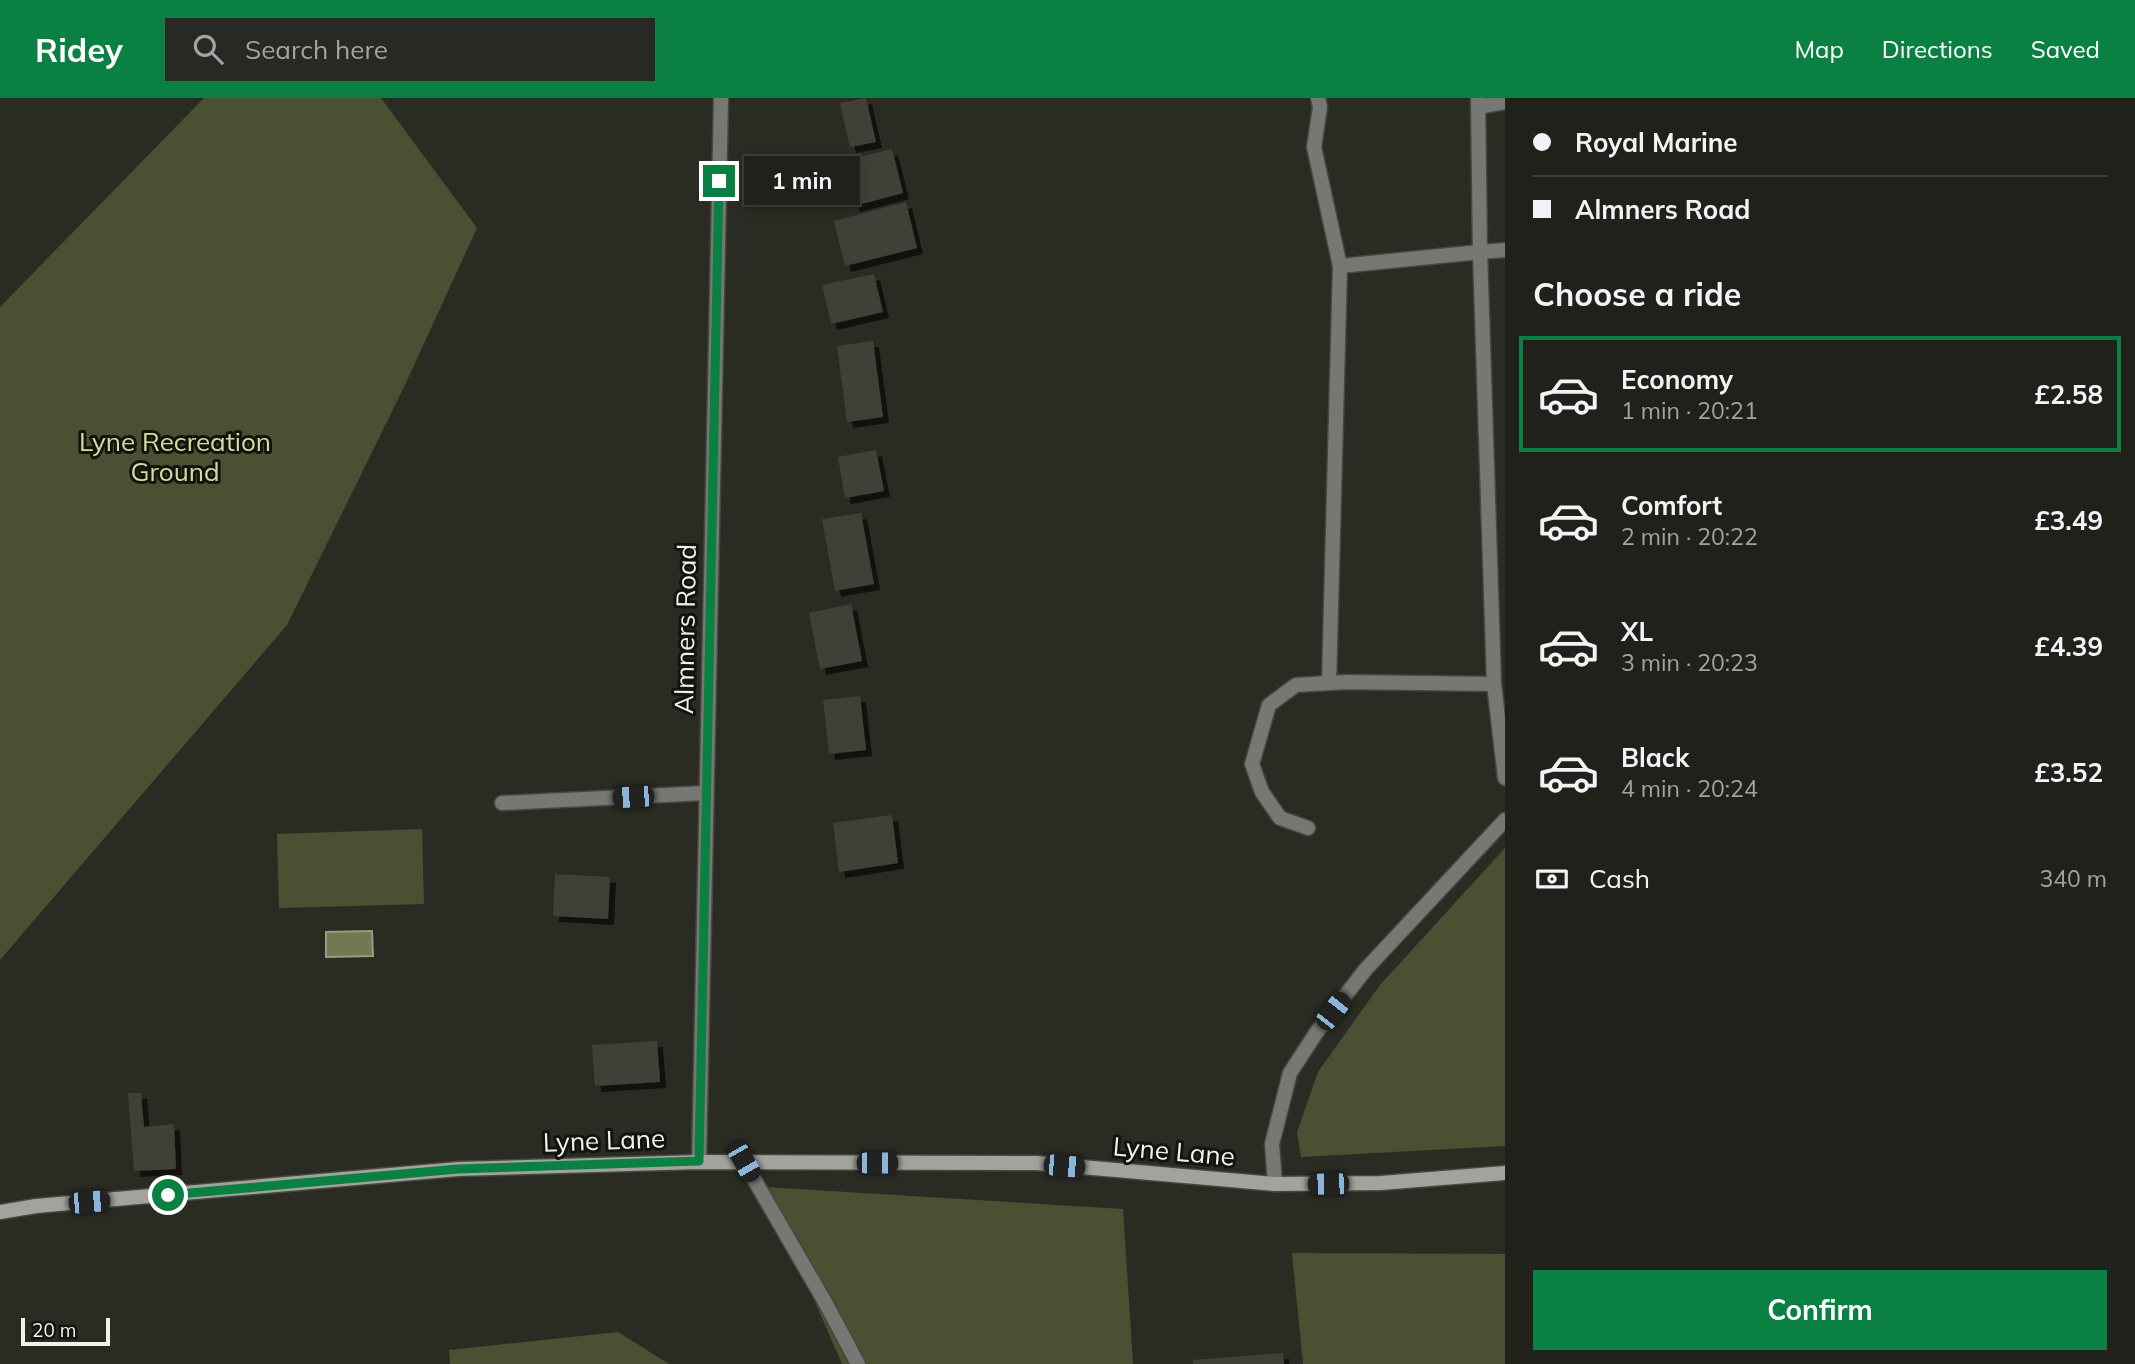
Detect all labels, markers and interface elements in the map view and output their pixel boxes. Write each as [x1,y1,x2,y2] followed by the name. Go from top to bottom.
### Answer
[165,18,655,81] search box
[35,29,123,70] text: Ridey
[189,30,227,68] icon: search
[245,33,388,66] text: Search here
[1794,34,1844,64] text: Map
[1882,34,1993,64] text: Directions
[2031,34,2100,64] text: Saved
[1575,126,1738,159] text: Royal Marine
[744,156,859,206] callout: 1 min
[703,165,735,197] route end
[772,166,832,195] text: 1 min
[1575,193,1750,226] text: Almners Road
[1533,274,1741,314] text: Choose a ride
[1537,363,1600,426] icon: car
[1621,363,1733,396] text: Economy
[2034,378,2103,411] text: £2.58
[1621,396,1758,425] text: 1 min · 20:21
[79,425,271,488] park label: Lyne Recreation Ground
[1537,489,1600,552] icon: car
[1621,489,1722,522] text: Comfort
[2034,504,2103,537] text: £3.49
[1621,522,1758,551] text: 2 min · 20:22
[667,544,703,714] street label: Almners Road
[1537,615,1600,678] icon: car
[1621,615,1653,648] text: XL
[2034,630,2103,663] text: £4.39
[1621,648,1758,677] text: 3 min · 20:23
[1537,741,1600,804] icon: car
[1621,741,1689,774] text: Black
[2034,756,2103,789] text: £3.52
[1621,774,1758,803] text: 4 min · 20:24
[612,785,655,809] car
[1533,860,1571,898] icon: cash
[1589,862,1650,895] text: Cash
[2039,864,2107,893] text: 340 m
[1312,988,1355,1034] car
[542,1121,666,1159] street label: Lyne Lane
[1112,1129,1236,1173] street label: Lyne Lane
[725,1139,764,1185] car
[857,1153,899,1174] car
[1043,1154,1086,1178] car
[1307,1173,1350,1195] car
[152,1179,184,1211] route start
[68,1190,111,1214] car
[1533,1270,2107,1350] button: Confirm
[21,1315,110,1347] scale bar
[32,1318,76,1342] text: 20 m

